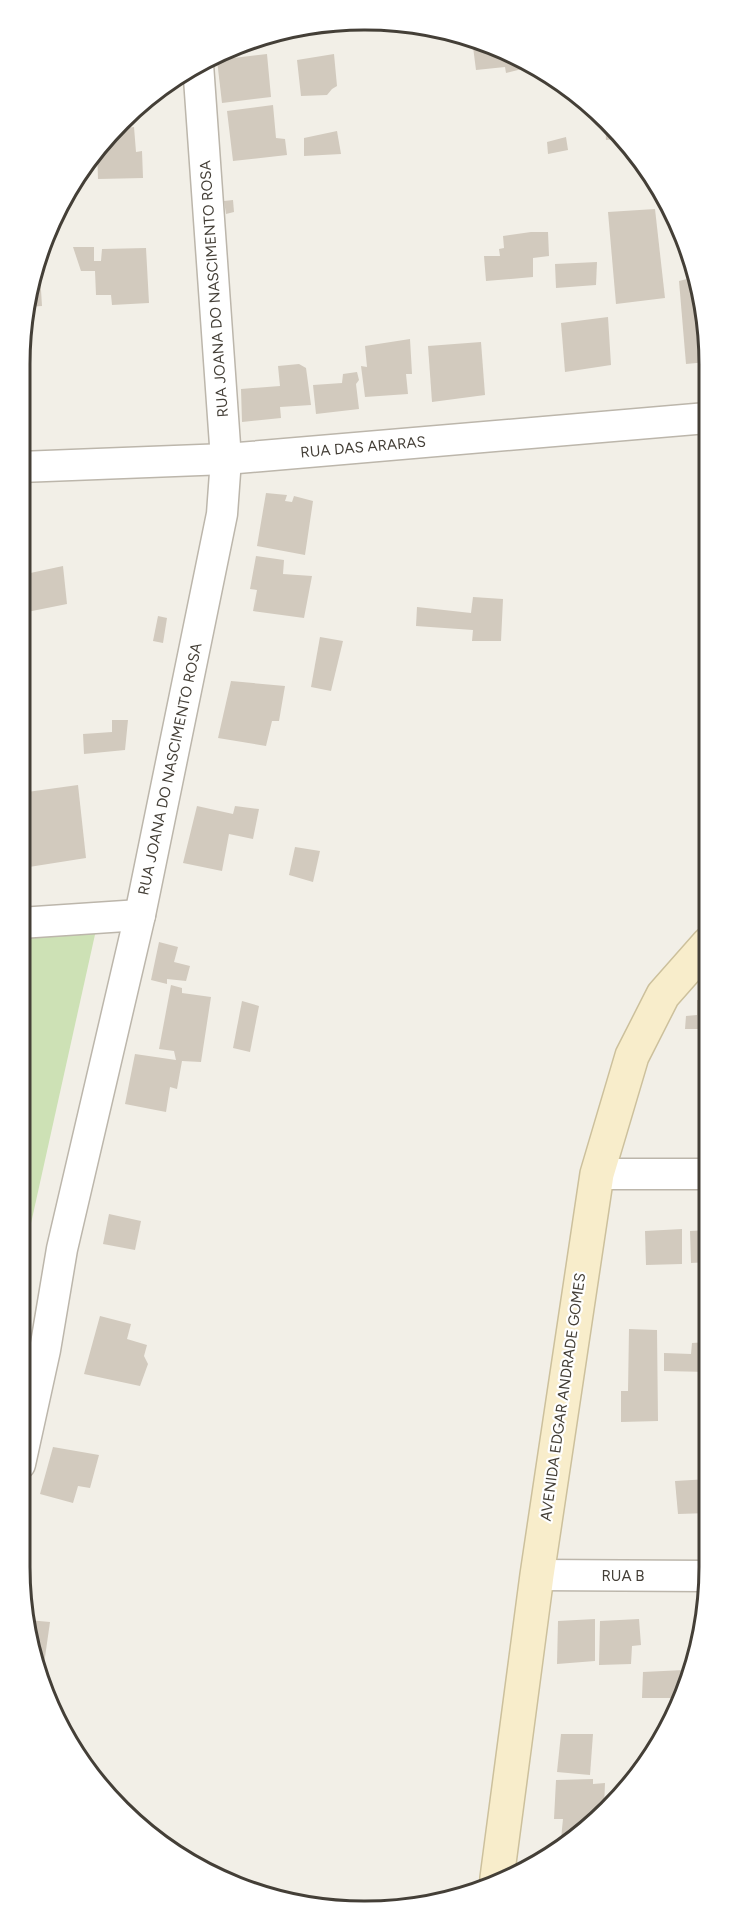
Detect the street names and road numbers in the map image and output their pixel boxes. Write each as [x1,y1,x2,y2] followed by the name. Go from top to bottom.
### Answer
[196,160,232,418] street label: RUA JOANA DO NASCIMENTO ROSA
[300,433,426,461] street label: RUA DAS ARARAS
[134,641,206,897] street label: RUA JOANA DO NASCIMENTO ROSA
[537,1272,589,1522] street label: AVENIDA EDGAR ANDRADE GOMES
[601,1567,645,1585] street label: RUA B

